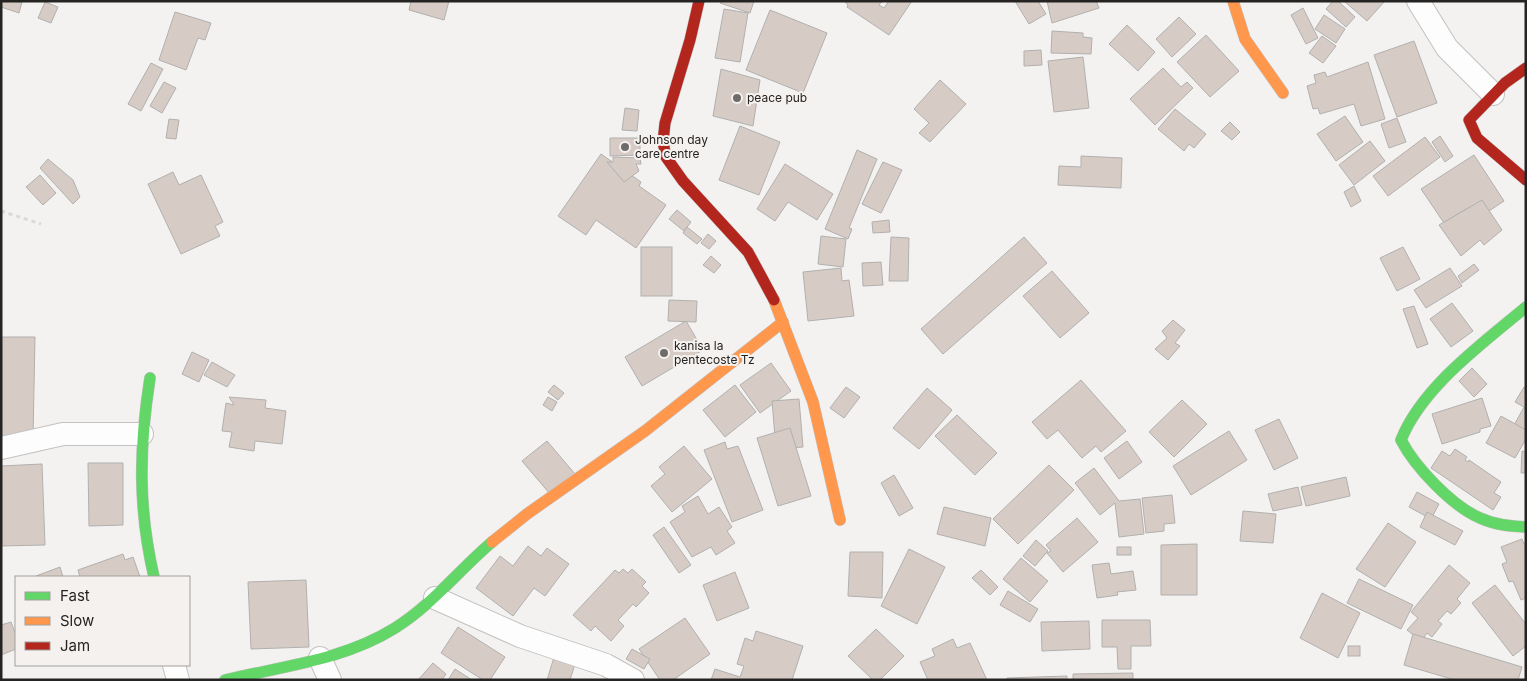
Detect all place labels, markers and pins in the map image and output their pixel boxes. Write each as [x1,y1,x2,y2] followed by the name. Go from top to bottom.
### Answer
[747,90,807,105] place label: peace pub
[731,92,743,104] marker: peace pub
[635,132,708,161] place label: Johnson day care centre
[619,141,631,153] marker: Johnson day care centre
[674,338,755,367] place label: kanisa la pentecoste Tz
[658,347,670,359] marker: kanisa la pentecoste Tz

